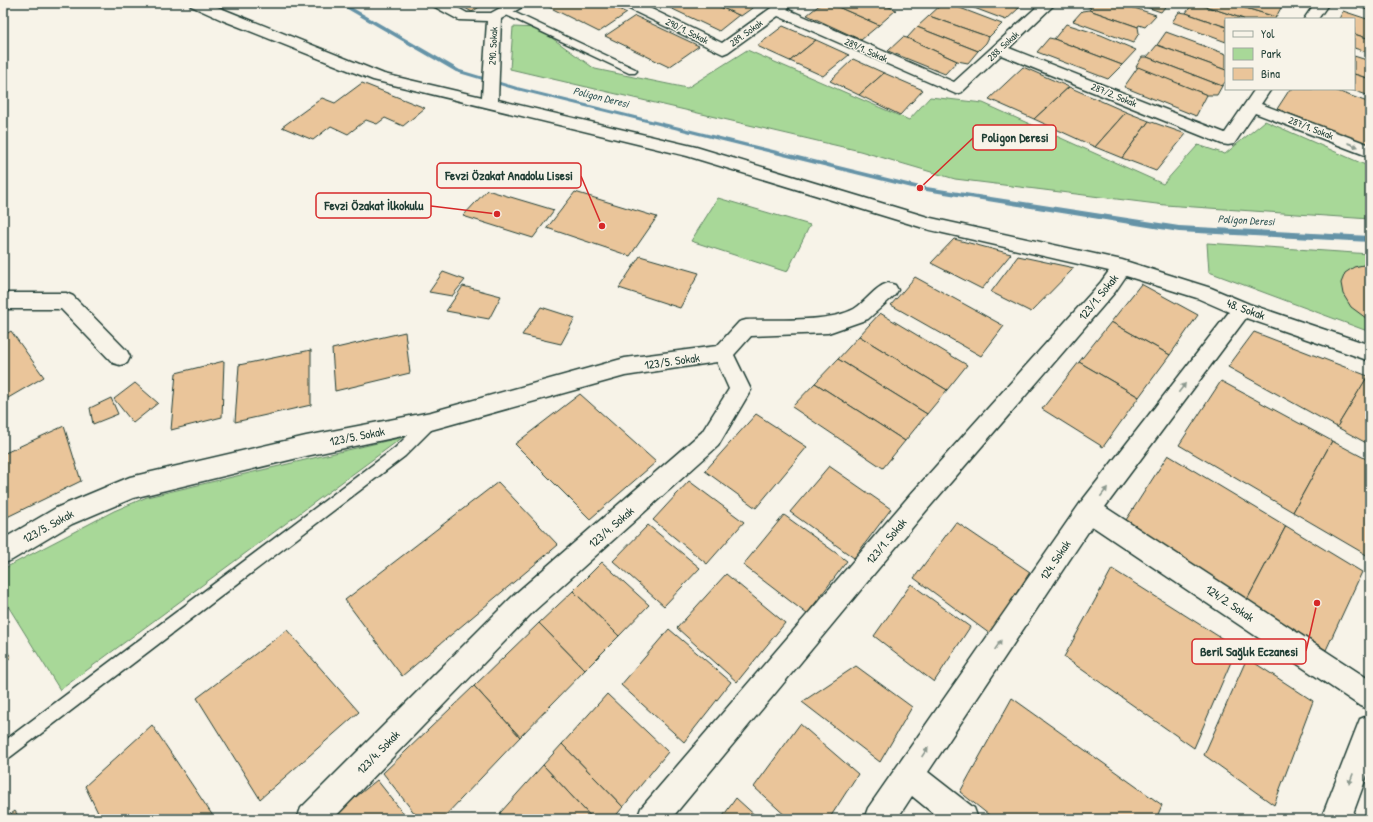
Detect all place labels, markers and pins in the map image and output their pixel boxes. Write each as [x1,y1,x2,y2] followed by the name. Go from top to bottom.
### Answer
[973,125,1056,150] callout: Poligon Deresi
[437,163,581,188] callout: Fevzi Özakat Anadolu Lisesi
[316,193,431,218] callout: Fevzi Özakat İlkokulu
[1192,639,1306,664] callout: Beril Sağlık Eczanesi

